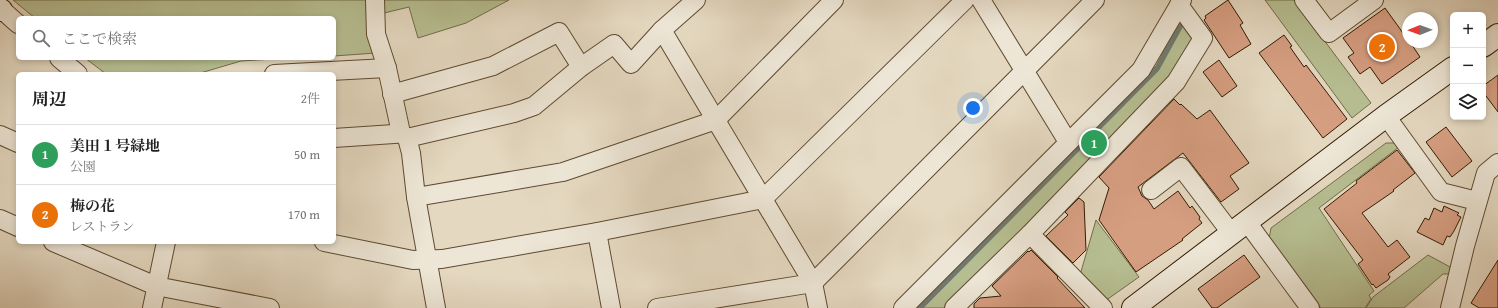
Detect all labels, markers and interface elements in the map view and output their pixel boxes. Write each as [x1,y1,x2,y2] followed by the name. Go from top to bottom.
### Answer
[1402,12,1438,48] north arrow
[1450,12,1486,120] map controls
[1450,12,1486,48] button: +
[16,16,336,60] search box
[30,27,52,49] icon: search
[62,28,137,49] text: ここで検索
[1369,32,1395,62] pin: 2
[1450,48,1486,84] button: −
[1450,84,1486,120] button: layers
[32,86,66,111] text: 周辺
[301,89,320,108] text: 2件
[963,98,983,118] your location
[1081,128,1107,158] pin: 1
[70,135,160,156] text: 美田１号緑地
[42,145,48,164] text: 1
[294,145,320,164] text: 50 m
[70,157,96,176] text: 公園
[70,195,115,216] text: 梅の花
[42,205,48,224] text: 2
[288,205,320,224] text: 170 m
[70,217,135,236] text: レストラン

